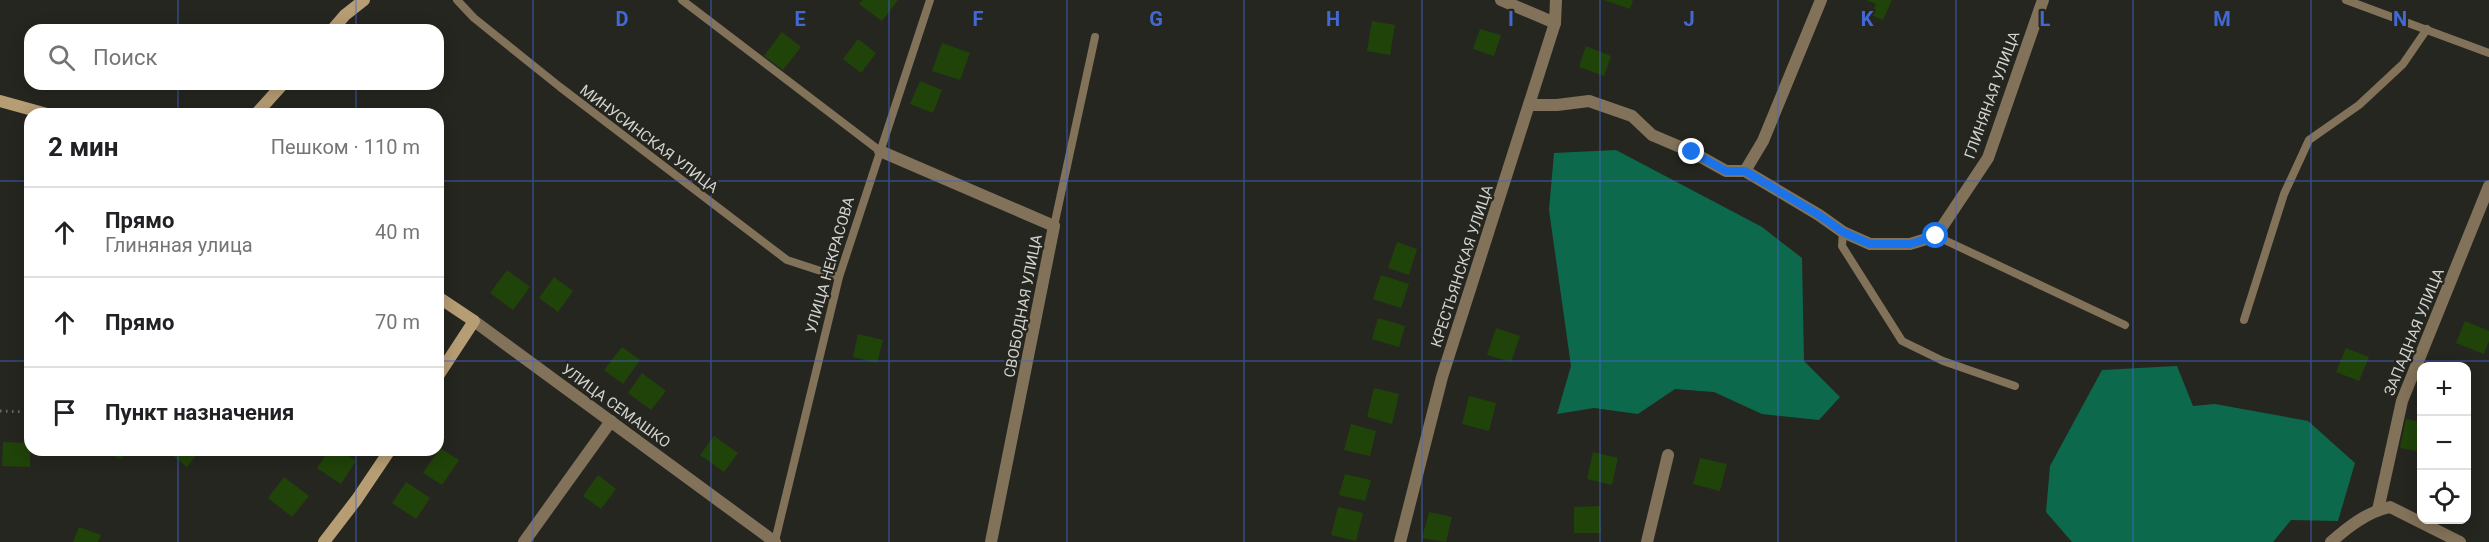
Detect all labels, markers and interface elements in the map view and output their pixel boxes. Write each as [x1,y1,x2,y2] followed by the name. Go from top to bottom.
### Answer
[616,7,629,31] text: D
[794,7,806,31] text: E
[973,7,984,31] text: F
[1149,7,1163,31] text: G
[1326,7,1340,31] text: H
[1508,7,1514,31] text: I
[1683,7,1695,31] text: J
[1861,7,1874,31] text: K
[2040,7,2051,31] text: L
[2213,7,2231,31] text: M
[2393,7,2407,31] text: N
[24,24,444,90] search box
[1961,29,2023,161] street label: ГЛИНЯНАЯ УЛИЦА
[45,41,78,74] icon: search
[93,45,157,70] text: Поиск
[576,81,722,197] street label: МИНУСИНСКАЯ УЛИЦА
[48,132,119,162] text: 2 мин
[271,135,420,159] text: Пешком · 110 m
[1678,138,1704,164] route end
[1427,182,1497,349] street label: КРЕСТЬЯНСКАЯ УЛИЦА
[802,194,858,335] street label: УЛИЦА НЕКРАСОВА
[105,208,174,233] text: Прямо
[48,216,81,249] icon: ahead
[375,220,420,244] text: 40 m
[1922,222,1948,248] route start
[105,233,253,257] text: Глиняная улица
[1000,233,1046,379] street label: СВОБОДНАЯ УЛИЦА
[2380,266,2448,398] street label: ЗАПАДНАЯ УЛИЦА
[48,306,81,339] icon: ahead
[105,310,174,335] text: Прямо
[375,310,420,334] text: 70 m
[558,360,674,452] street label: УЛИЦА СЕМАШКО
[2417,362,2471,524] map controls
[2417,362,2471,416] button: +
[48,396,81,429] icon: arrive
[105,400,294,425] text: Пункт назначения
[2417,416,2471,470] button: −
[2417,470,2471,524] button: locate

